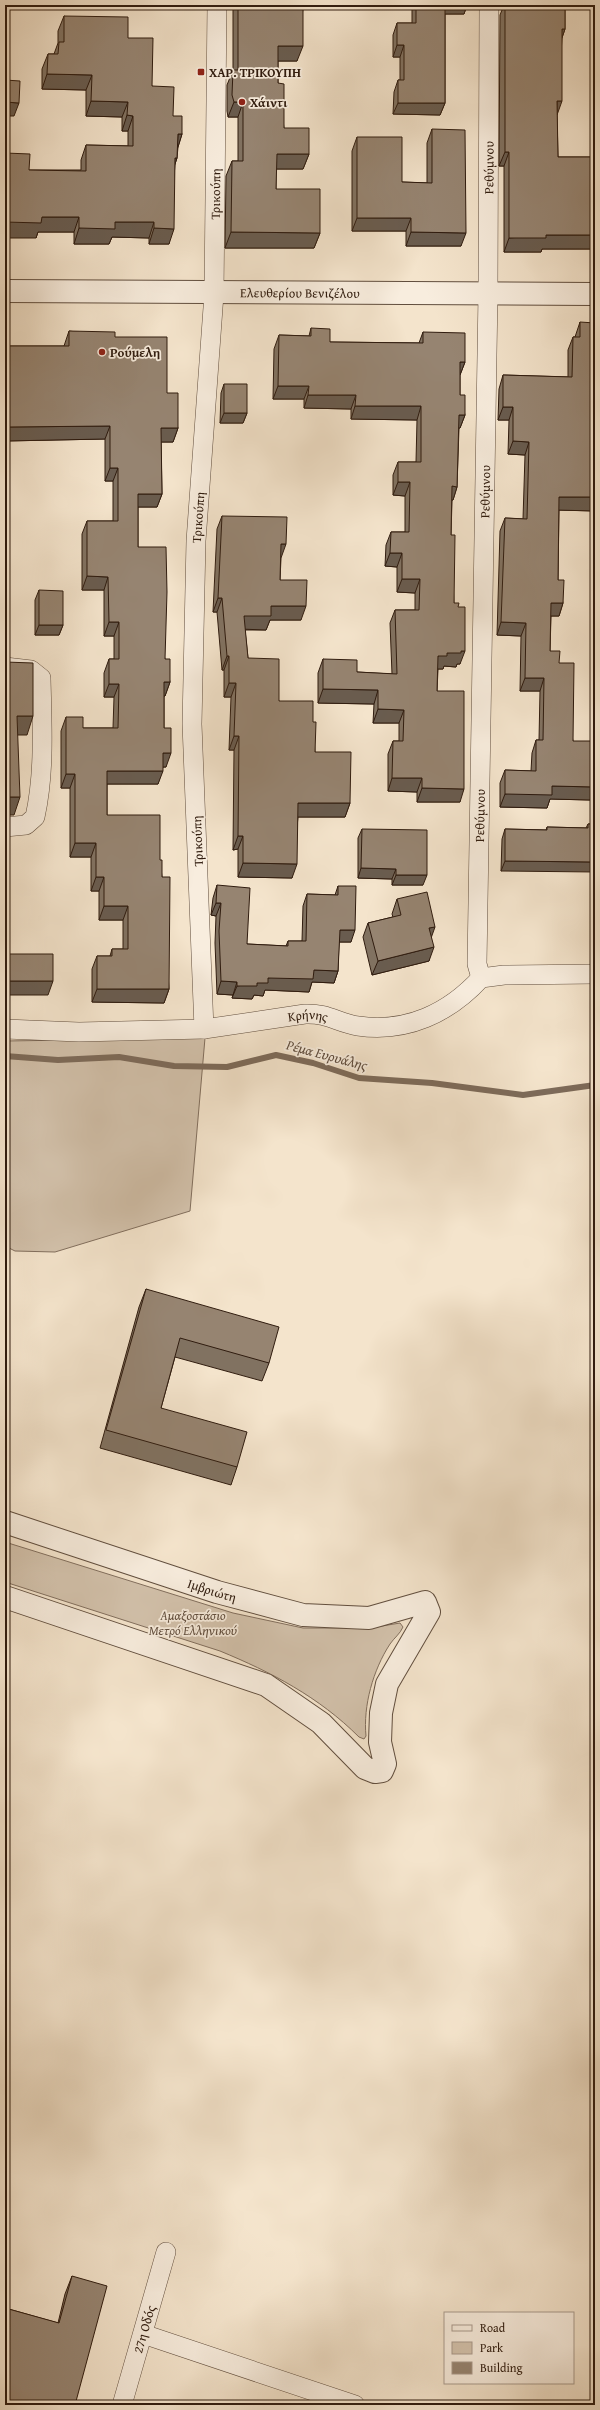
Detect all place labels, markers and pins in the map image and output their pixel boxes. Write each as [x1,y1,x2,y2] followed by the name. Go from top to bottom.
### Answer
[209,63,301,82] place label: ΧΑΡ. ΤΡΙΚΟΥΠΗ
[196,67,206,77] marker: ΧΑΡ. ΤΡΙΚΟΥΠΗ
[250,93,288,112] place label: Χάιντι
[237,97,247,107] marker: Χάιντι
[110,343,160,362] place label: Ρούμελη
[97,347,107,357] marker: Ρούμελη

